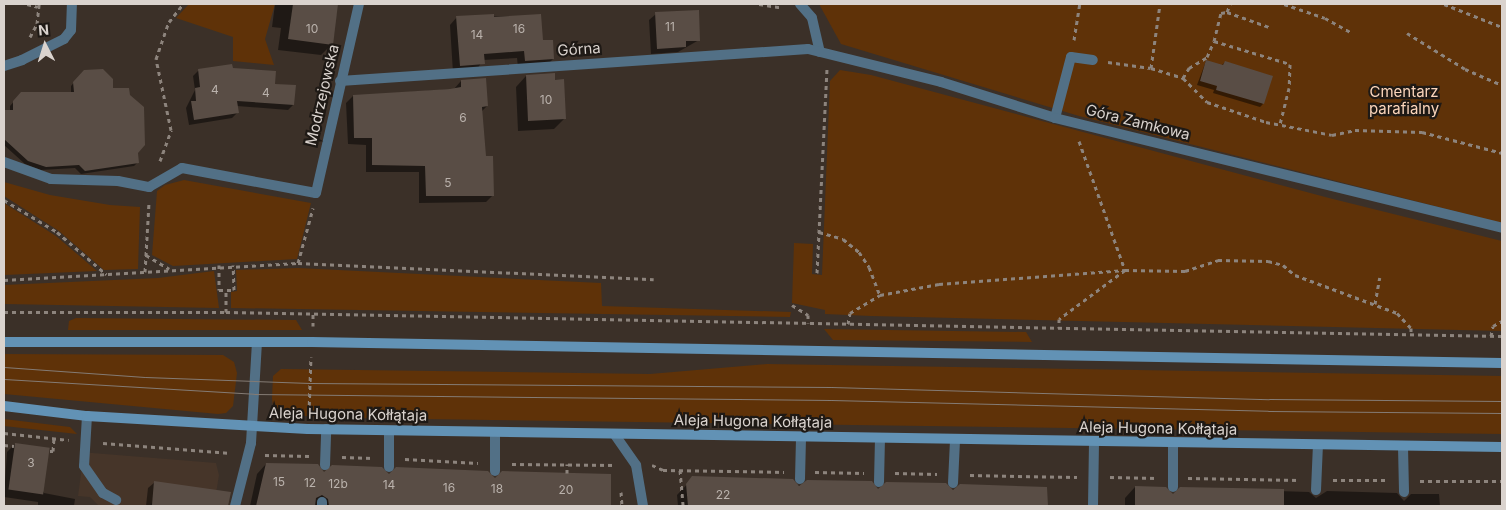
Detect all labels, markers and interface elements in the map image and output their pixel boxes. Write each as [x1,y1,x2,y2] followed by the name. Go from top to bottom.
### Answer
[20,20,70,70] north arrow
[665,20,675,34] house number: 11
[38,21,50,38] text: N
[306,22,318,36] house number: 10
[513,22,525,36] house number: 16
[471,28,483,42] house number: 14
[557,39,601,59] street label: Górna
[302,43,342,147] street label: Modrzejowska
[1369,82,1439,117] park label: Cmentarz parafialny
[211,83,219,97] house number: 4
[262,86,270,100] house number: 4
[540,93,552,107] house number: 10
[1084,100,1192,144] street label: Góra Zamkowa
[459,111,467,125] house number: 6
[444,176,452,190] house number: 5
[269,404,427,424] street label: Aleja Hugona Kołłątaja
[674,411,832,431] street label: Aleja Hugona Kołłątaja
[1079,418,1237,438] street label: Aleja Hugona Kołłątaja
[27,456,35,470] house number: 3
[273,475,285,489] house number: 15
[304,476,316,490] house number: 12
[328,477,348,491] house number: 12b
[383,478,395,492] house number: 14
[443,481,455,495] house number: 16
[491,482,503,496] house number: 18
[559,483,573,497] house number: 20
[716,488,730,502] house number: 22

